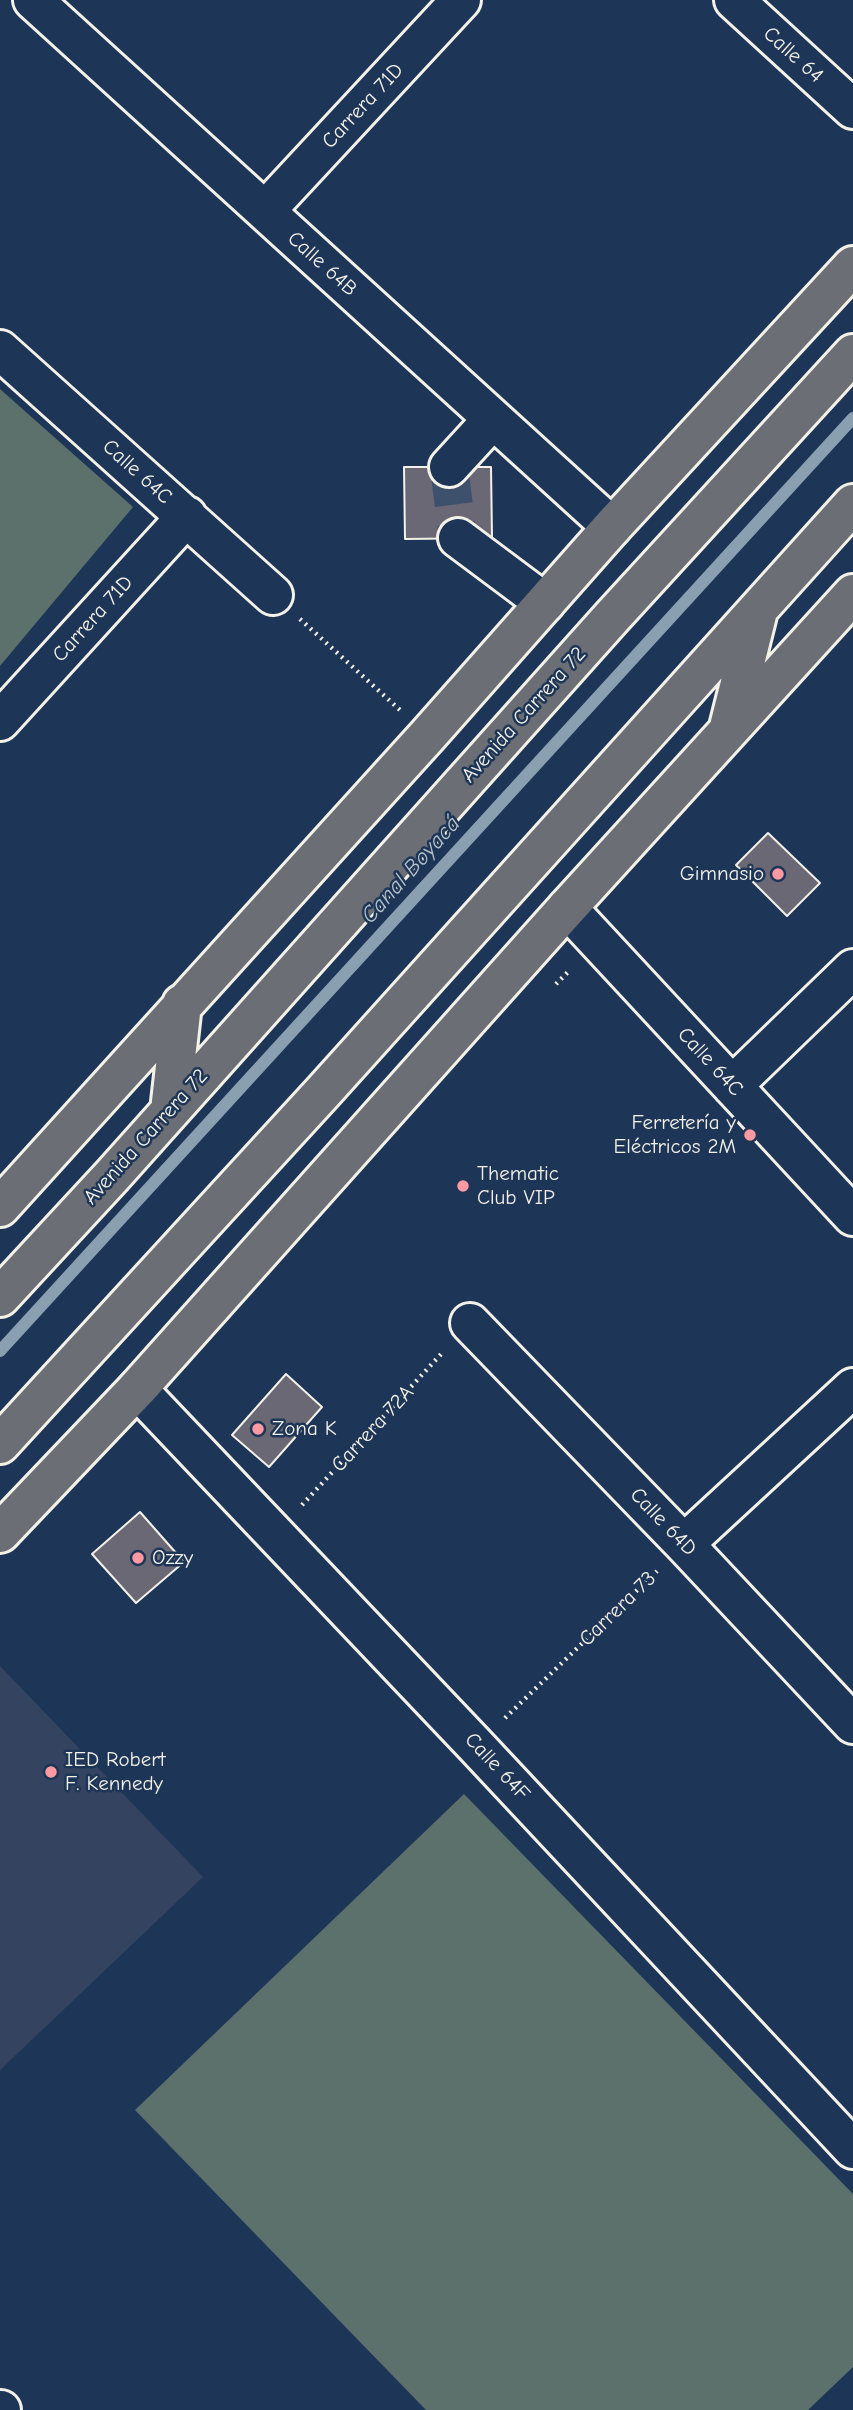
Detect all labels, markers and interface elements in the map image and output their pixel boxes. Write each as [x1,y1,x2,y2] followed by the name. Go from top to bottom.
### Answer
[758,22,828,88] street label: Calle 64
[317,58,409,154] street label: Carrera 71D
[282,226,362,302] street label: Calle 64B
[97,434,177,510] street label: Calle 64C
[48,571,138,667] street label: Carrera 71D
[457,642,591,788] street label: Avenida Carrera 72
[356,811,466,929] water label: Canal Boyacá
[680,861,764,887] place label: Gimnasio
[770,866,786,882] marker: Gimnasio
[672,1022,748,1102] street label: Calle 64C
[79,1064,213,1210] street label: Avenida Carrera 72
[614,1110,736,1160] place label: Ferretería y Eléctricos 2M
[742,1127,758,1143] marker: Ferretería y Eléctricos 2M
[477,1161,559,1211] place label: Thematic Club VIP
[455,1178,471,1194] marker: Thematic Club VIP
[326,1380,420,1478] street label: Carrera 72A
[272,1416,337,1442] place label: Zona K
[250,1421,266,1437] marker: Zona K
[624,1483,702,1561] street label: Calle 64D
[152,1545,193,1571] place label: Ozzy
[130,1550,146,1566] marker: Ozzy
[574,1566,662,1652] street label: Carrera 73
[459,1728,535,1806] street label: Calle 64F
[65,1747,166,1797] place label: IED Robert F. Kennedy
[43,1764,59,1780] marker: IED Robert F. Kennedy

